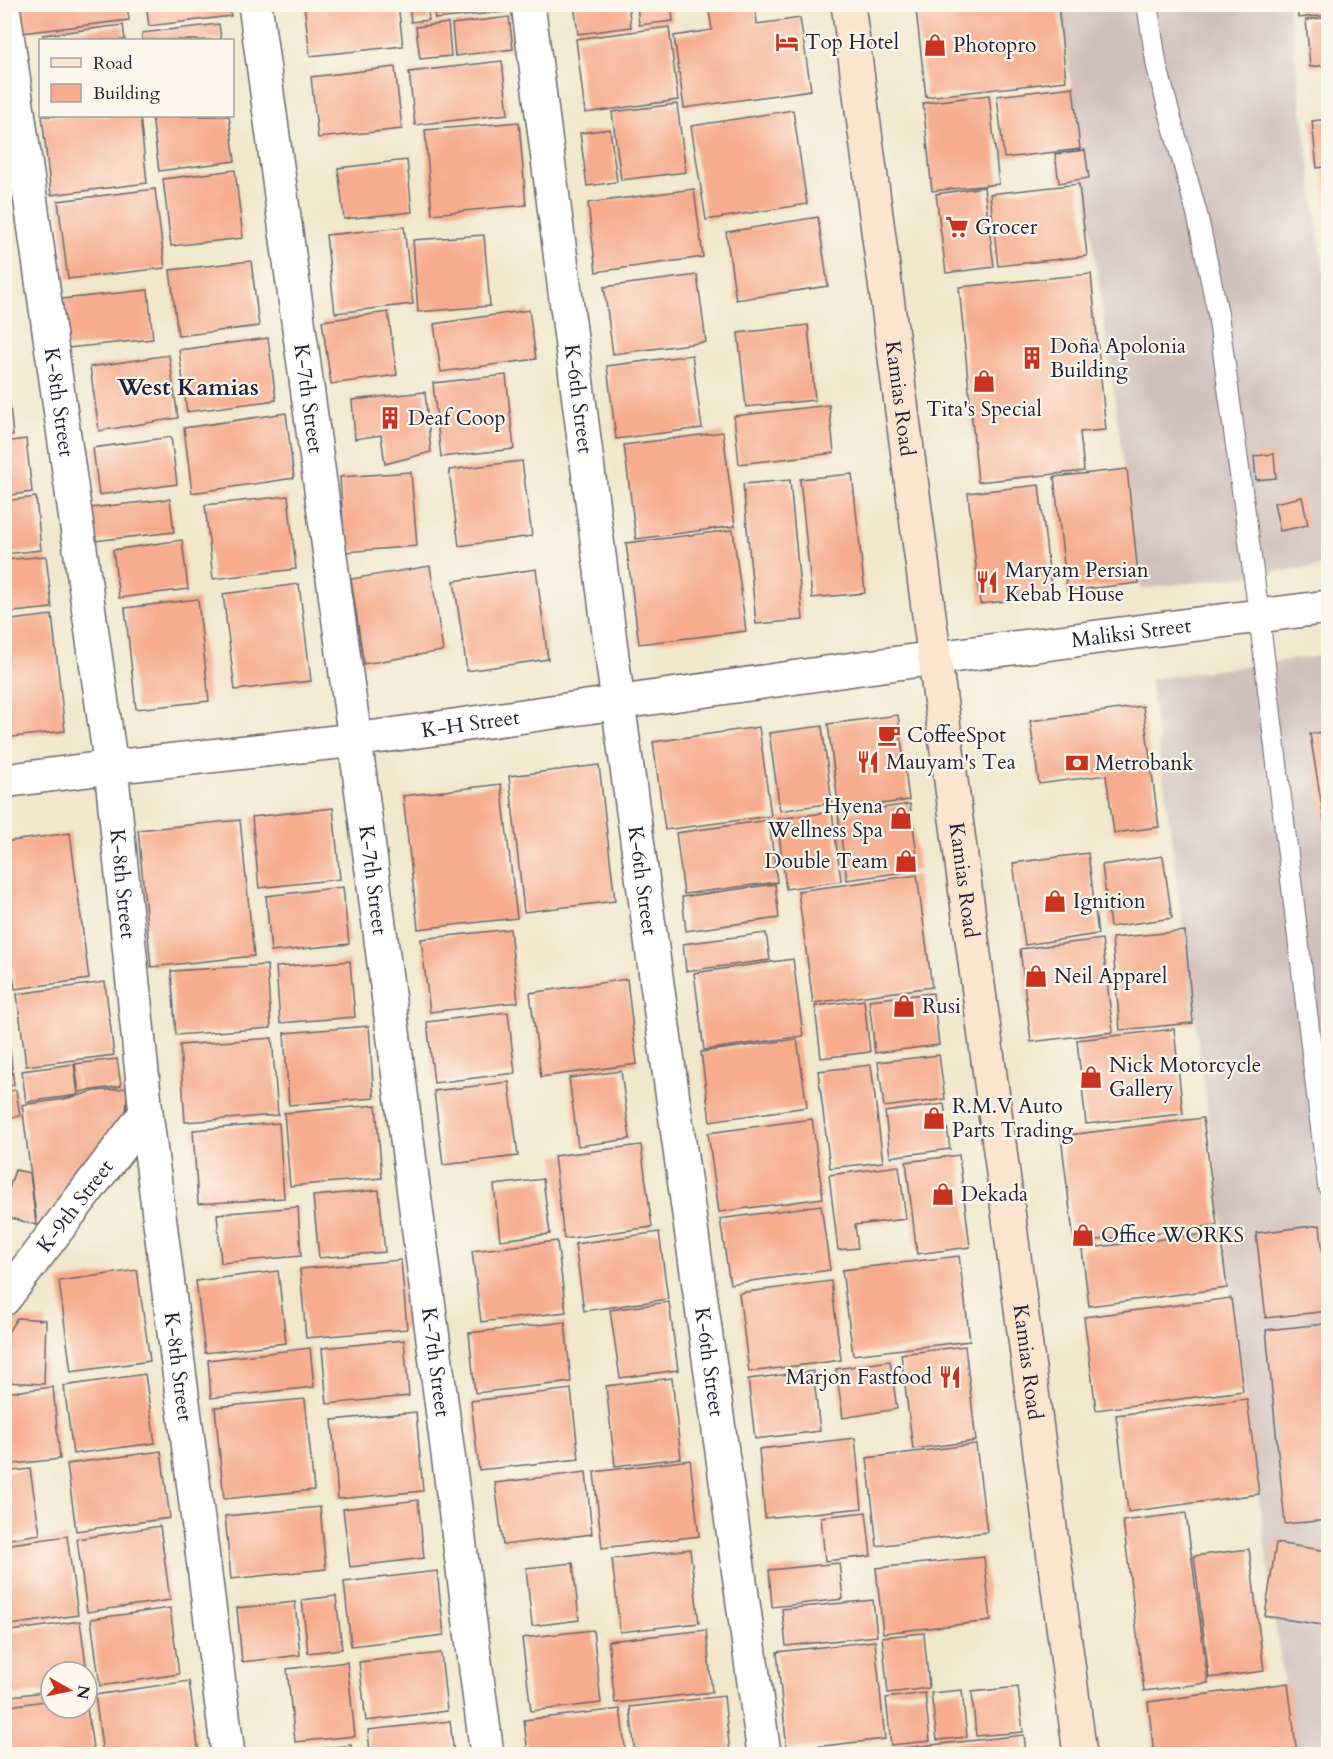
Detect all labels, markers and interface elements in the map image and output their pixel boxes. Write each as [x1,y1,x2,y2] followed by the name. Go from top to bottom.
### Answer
[805,28,899,57] place label: Top Hotel
[774,29,800,55] hotel icon: Top Hotel
[953,31,1036,60] place label: Photopro
[922,32,948,58] shop icon: Photopro
[39,39,234,117] legend
[93,51,133,76] text: Road
[93,81,161,106] text: Building
[975,213,1038,242] place label: Grocer
[944,214,970,240] supermarket icon: Grocer
[1050,332,1186,385] place label: Doña Apolonia Building
[878,339,922,458] street label: Kamias Road
[286,342,330,455] street label: K-7th Street
[557,342,600,456] street label: K-6th Street
[1019,345,1045,371] building icon: Doña Apolonia Building
[37,346,81,459] street label: K-8th Street
[971,368,997,394] shop icon: Tita's Special
[116,371,259,404] district label: West Kamias
[926,395,1042,424] place label: Tita's Special
[408,404,506,433] place label: Deaf Coop
[377,405,403,431] building icon: Deaf Coop
[1005,556,1149,609] place label: Maryam Persian Kebab House
[974,569,1000,595] restaurant icon: Maryam Persian Kebab House
[1070,611,1193,655] street label: Maliksi Street
[420,703,522,745] street label: K-H Street
[907,721,1006,750] place label: CoffeeSpot
[876,722,902,748] cafe icon: CoffeeSpot
[886,748,1016,777] place label: Mauyam's Tea
[855,749,881,775] restaurant icon: Mauyam's Tea
[1095,749,1194,778] place label: Metrobank
[1064,750,1090,776] bank icon: Metrobank
[767,792,883,845] place label: Hyena Wellness Spa
[888,805,914,831] shop icon: Hyena Wellness Spa
[942,821,986,940] street label: Kamias Road
[351,824,394,937] street label: K-7th Street
[620,824,664,938] street label: K-6th Street
[102,828,142,941] street label: K-8th Street
[765,847,888,876] place label: Double Team
[893,848,919,874] shop icon: Double Team
[1073,887,1146,916] place label: Ignition
[1042,888,1068,914] shop icon: Ignition
[1054,962,1167,991] place label: Neil Apparel
[1023,963,1049,989] shop icon: Neil Apparel
[922,992,961,1021] place label: Rusi
[891,993,917,1019] shop icon: Rusi
[1109,1051,1261,1104] place label: Nick Motorcycle Gallery
[1078,1064,1104,1090] shop icon: Nick Motorcycle Gallery
[952,1092,1074,1145] place label: R.M.V Auto Parts Trading
[921,1105,947,1131] shop icon: R.M.V Auto Parts Trading
[30,1153,121,1259] street label: K-9th Street
[961,1180,1028,1209] place label: Dekada
[930,1181,956,1207] shop icon: Dekada
[1101,1221,1244,1250] place label: Office WORKS
[1070,1222,1096,1248] shop icon: Office WORKS
[1006,1303,1050,1422] street label: Kamias Road
[687,1305,731,1419] street label: K-6th Street
[414,1306,457,1419] street label: K-7th Street
[157,1310,199,1424] street label: K-8th Street
[786,1363,932,1392] place label: Marjon Fastfood
[937,1364,963,1390] restaurant icon: Marjon Fastfood
[39,1660,99,1720] north arrow
[71,1684,95,1701] text: N

